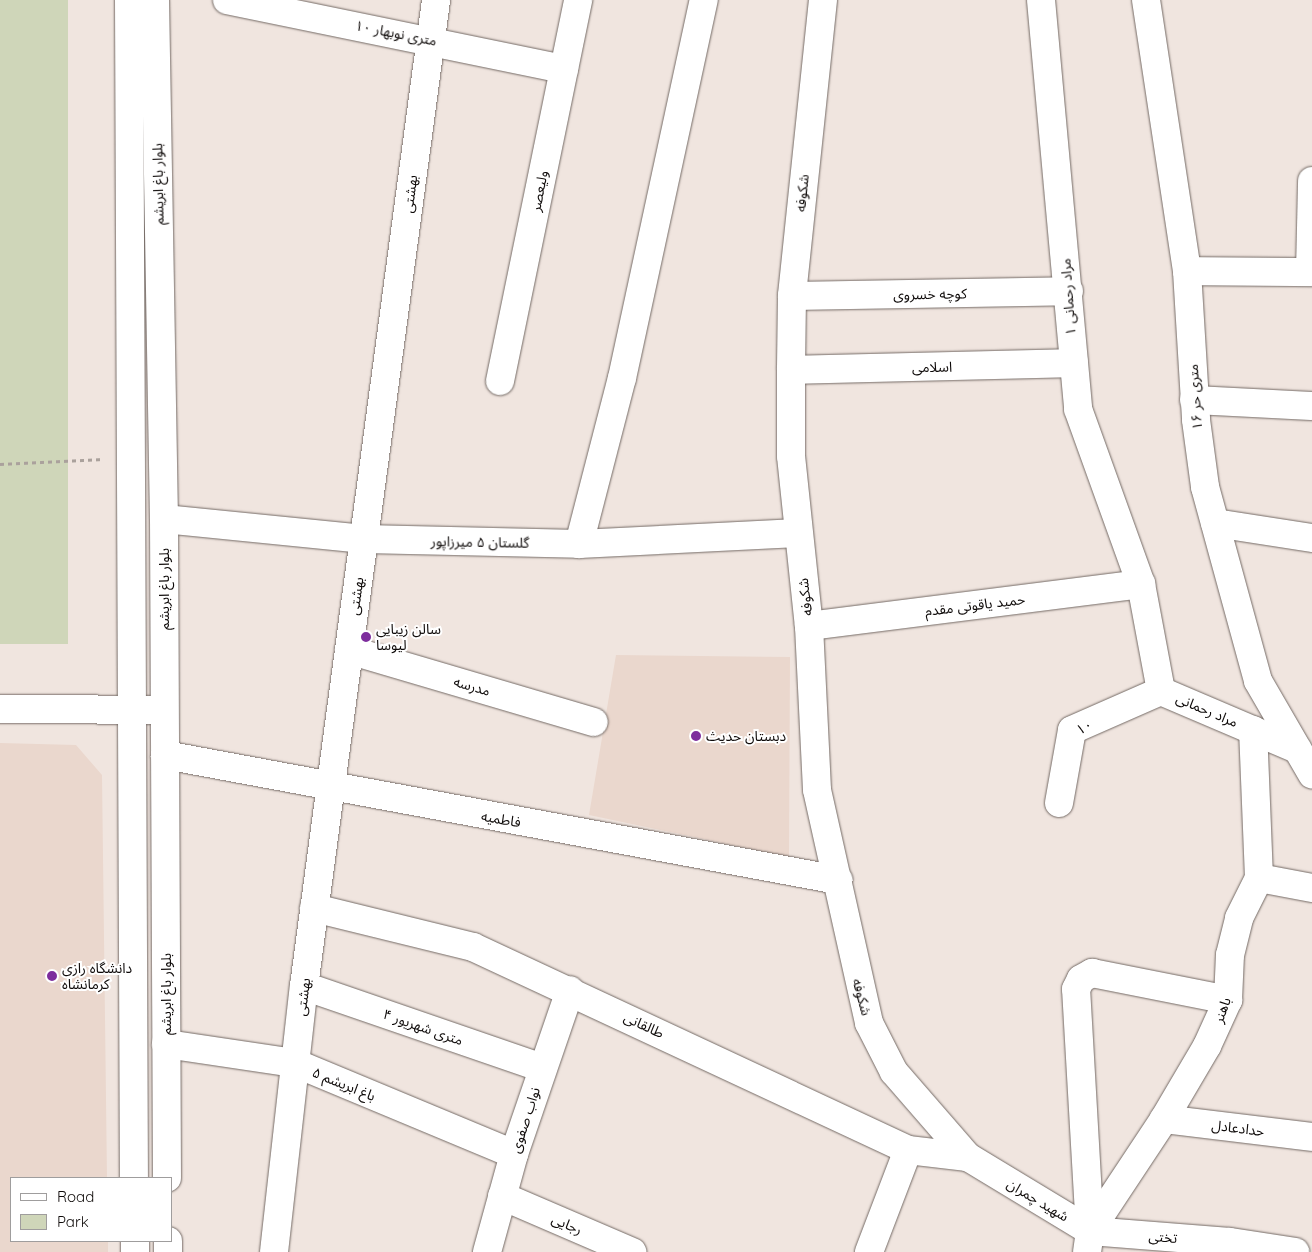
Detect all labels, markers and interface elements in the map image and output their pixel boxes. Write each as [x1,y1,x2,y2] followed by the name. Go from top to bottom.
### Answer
[354,17,438,49] street label: ۱۰ متری نوبهار
[149,143,167,225] street label: بلوار باغ ابریشم
[527,169,551,213] street label: ولیعصر
[792,173,812,213] street label: شکوفه
[399,174,421,214] street label: بهشتی
[1057,258,1079,336] street label: مراد رحمانی ۱
[893,285,967,303] street label: کوچه خسروی
[912,358,952,376] street label: اسلامی
[1184,363,1206,431] street label: ۱۶ متری حر
[431,533,529,551] street label: گلستان ۵ میرزاپور
[156,548,172,630] street label: بلوار باغ ابریشم
[345,576,367,616] street label: بهشتی
[794,577,816,617] street label: شکوفه
[924,591,1026,619] street label: حمید یاقوتی مقدم
[376,621,441,654] place label: سالن زیبایی لیوسا
[360,631,372,643] marker: سالن زیبایی لیوسا
[452,673,492,699] street label: مدرسه
[1174,689,1240,731] street label: مراد رحمانی
[1073,716,1095,738] street label: ۱۰
[706,728,786,744] place label: دبستان حدیث
[690,730,702,742] marker: دبستان حدیث
[480,807,522,831] street label: فاطمیه
[158,953,174,1035] street label: بلوار باغ ابریشم
[62,960,132,992] place label: دانشگاه رازی کرمانشاه
[46,970,58,982] marker: دانشگاه رازی کرمانشاه
[292,977,314,1017] street label: بهشتی
[849,977,875,1017] street label: شکوفه
[1210,995,1234,1025] street label: باهنر
[381,1005,465,1049] street label: ۴ متری شهریور
[621,1008,667,1042] street label: طالقانی
[310,1064,378,1104] street label: باغ ابریشم ۵
[506,1085,544,1155] street label: نواب صفوی
[1211,1116,1265,1140] street label: حدادعادل
[1004,1175,1072,1225] street label: شهید چمران
[10,1177,172,1242] legend
[57,1187,94,1206] text: Road
[549,1210,585,1238] street label: رجایی
[57,1212,89,1231] text: Park
[1148,1227,1178,1247] street label: تختی

